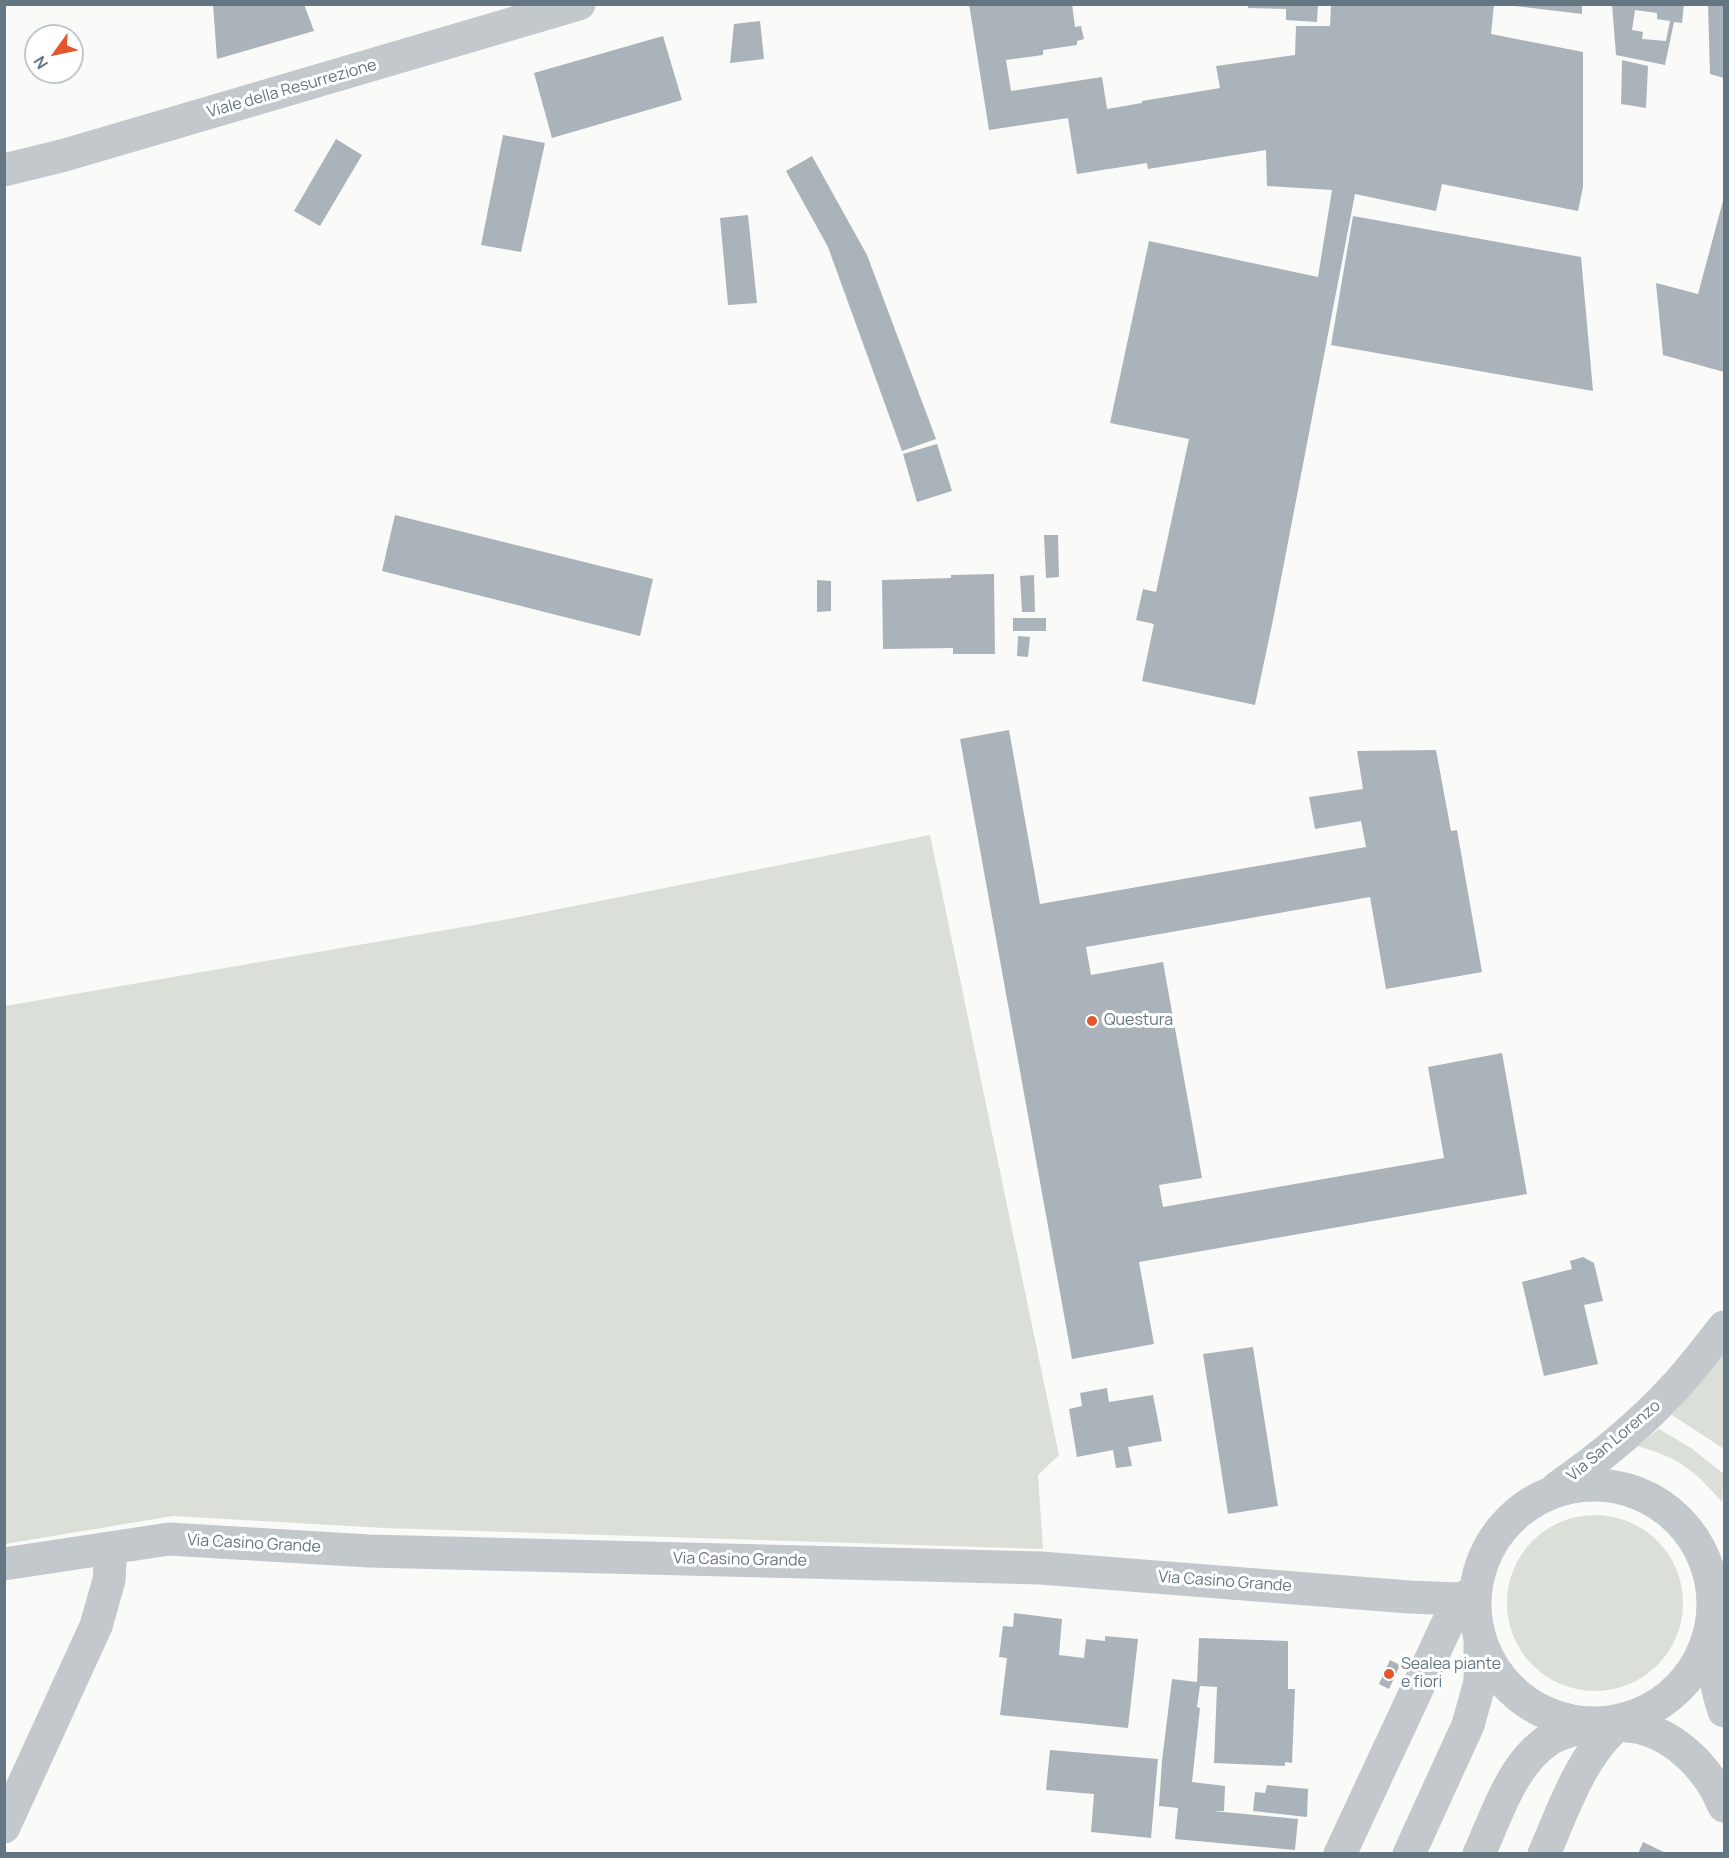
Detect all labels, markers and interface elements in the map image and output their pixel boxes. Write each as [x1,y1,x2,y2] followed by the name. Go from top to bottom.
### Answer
[24,24,84,84] north arrow
[28,52,53,74] text: N
[205,56,379,122] street label: Viale della Resurrezione
[1104,1011,1173,1031] place label: Questura
[1085,1014,1099,1028] marker: Questura
[1563,1396,1665,1486] street label: Via San Lorenzo
[187,1531,321,1557] street label: Via Casino Grande
[673,1549,807,1571] street label: Via Casino Grande
[1158,1568,1292,1596] street label: Via Casino Grande
[1401,1655,1501,1693] place label: Sealea piante e fiori
[1382,1667,1396,1681] marker: Sealea piante e fiori

